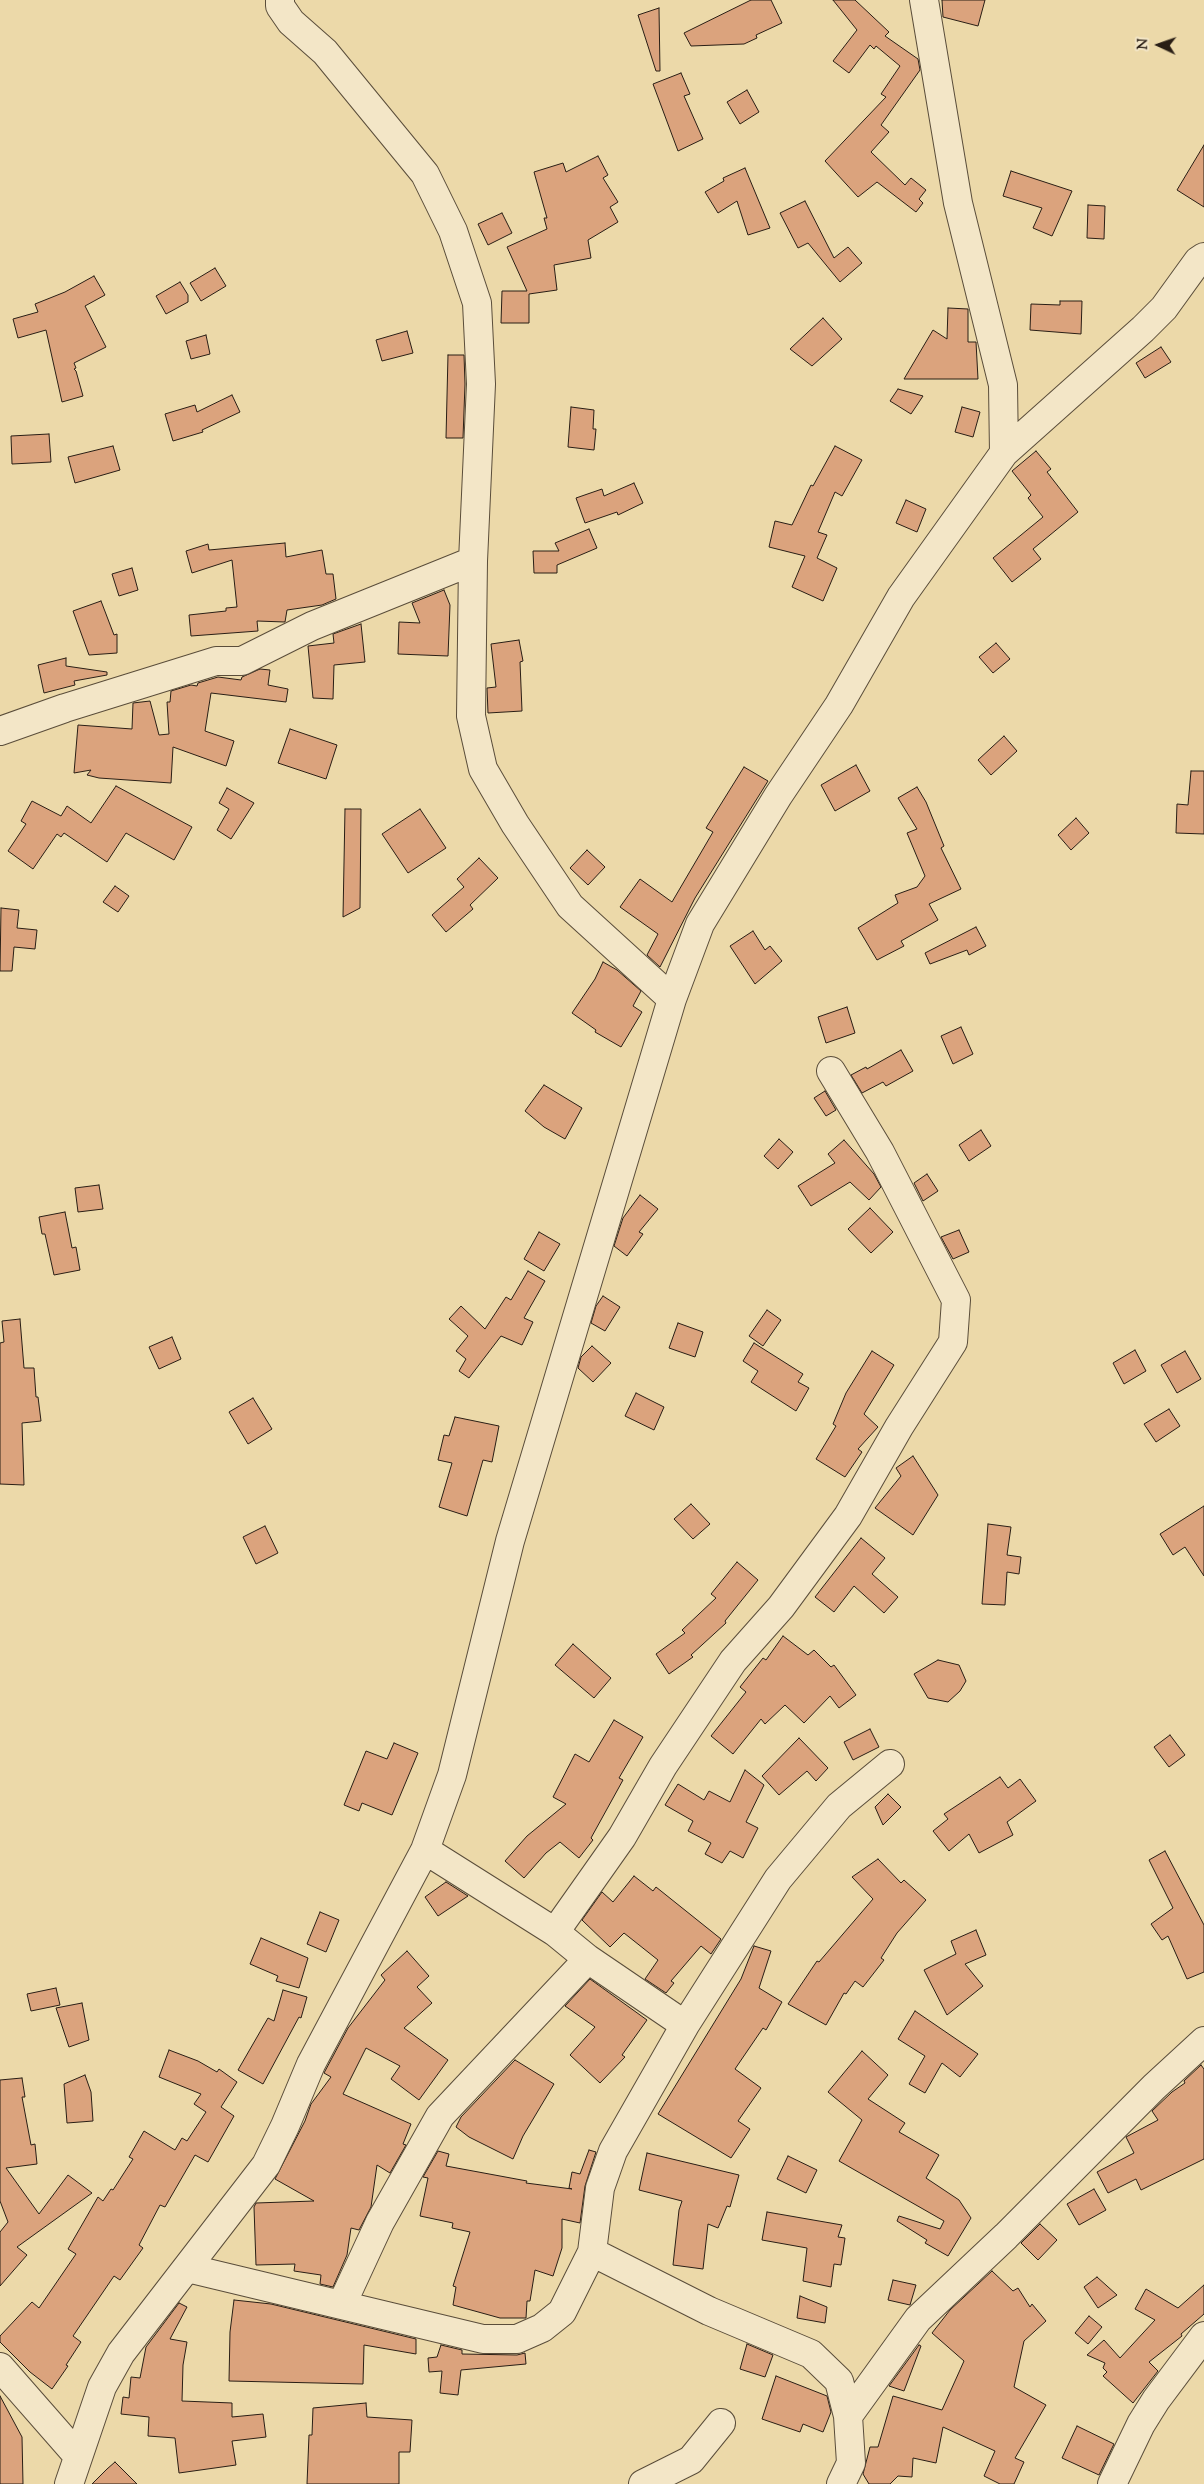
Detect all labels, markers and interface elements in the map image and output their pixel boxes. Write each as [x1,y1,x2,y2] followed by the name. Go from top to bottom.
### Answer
[1134,20,1184,70] north arrow
[1134,38,1154,50] text: N

